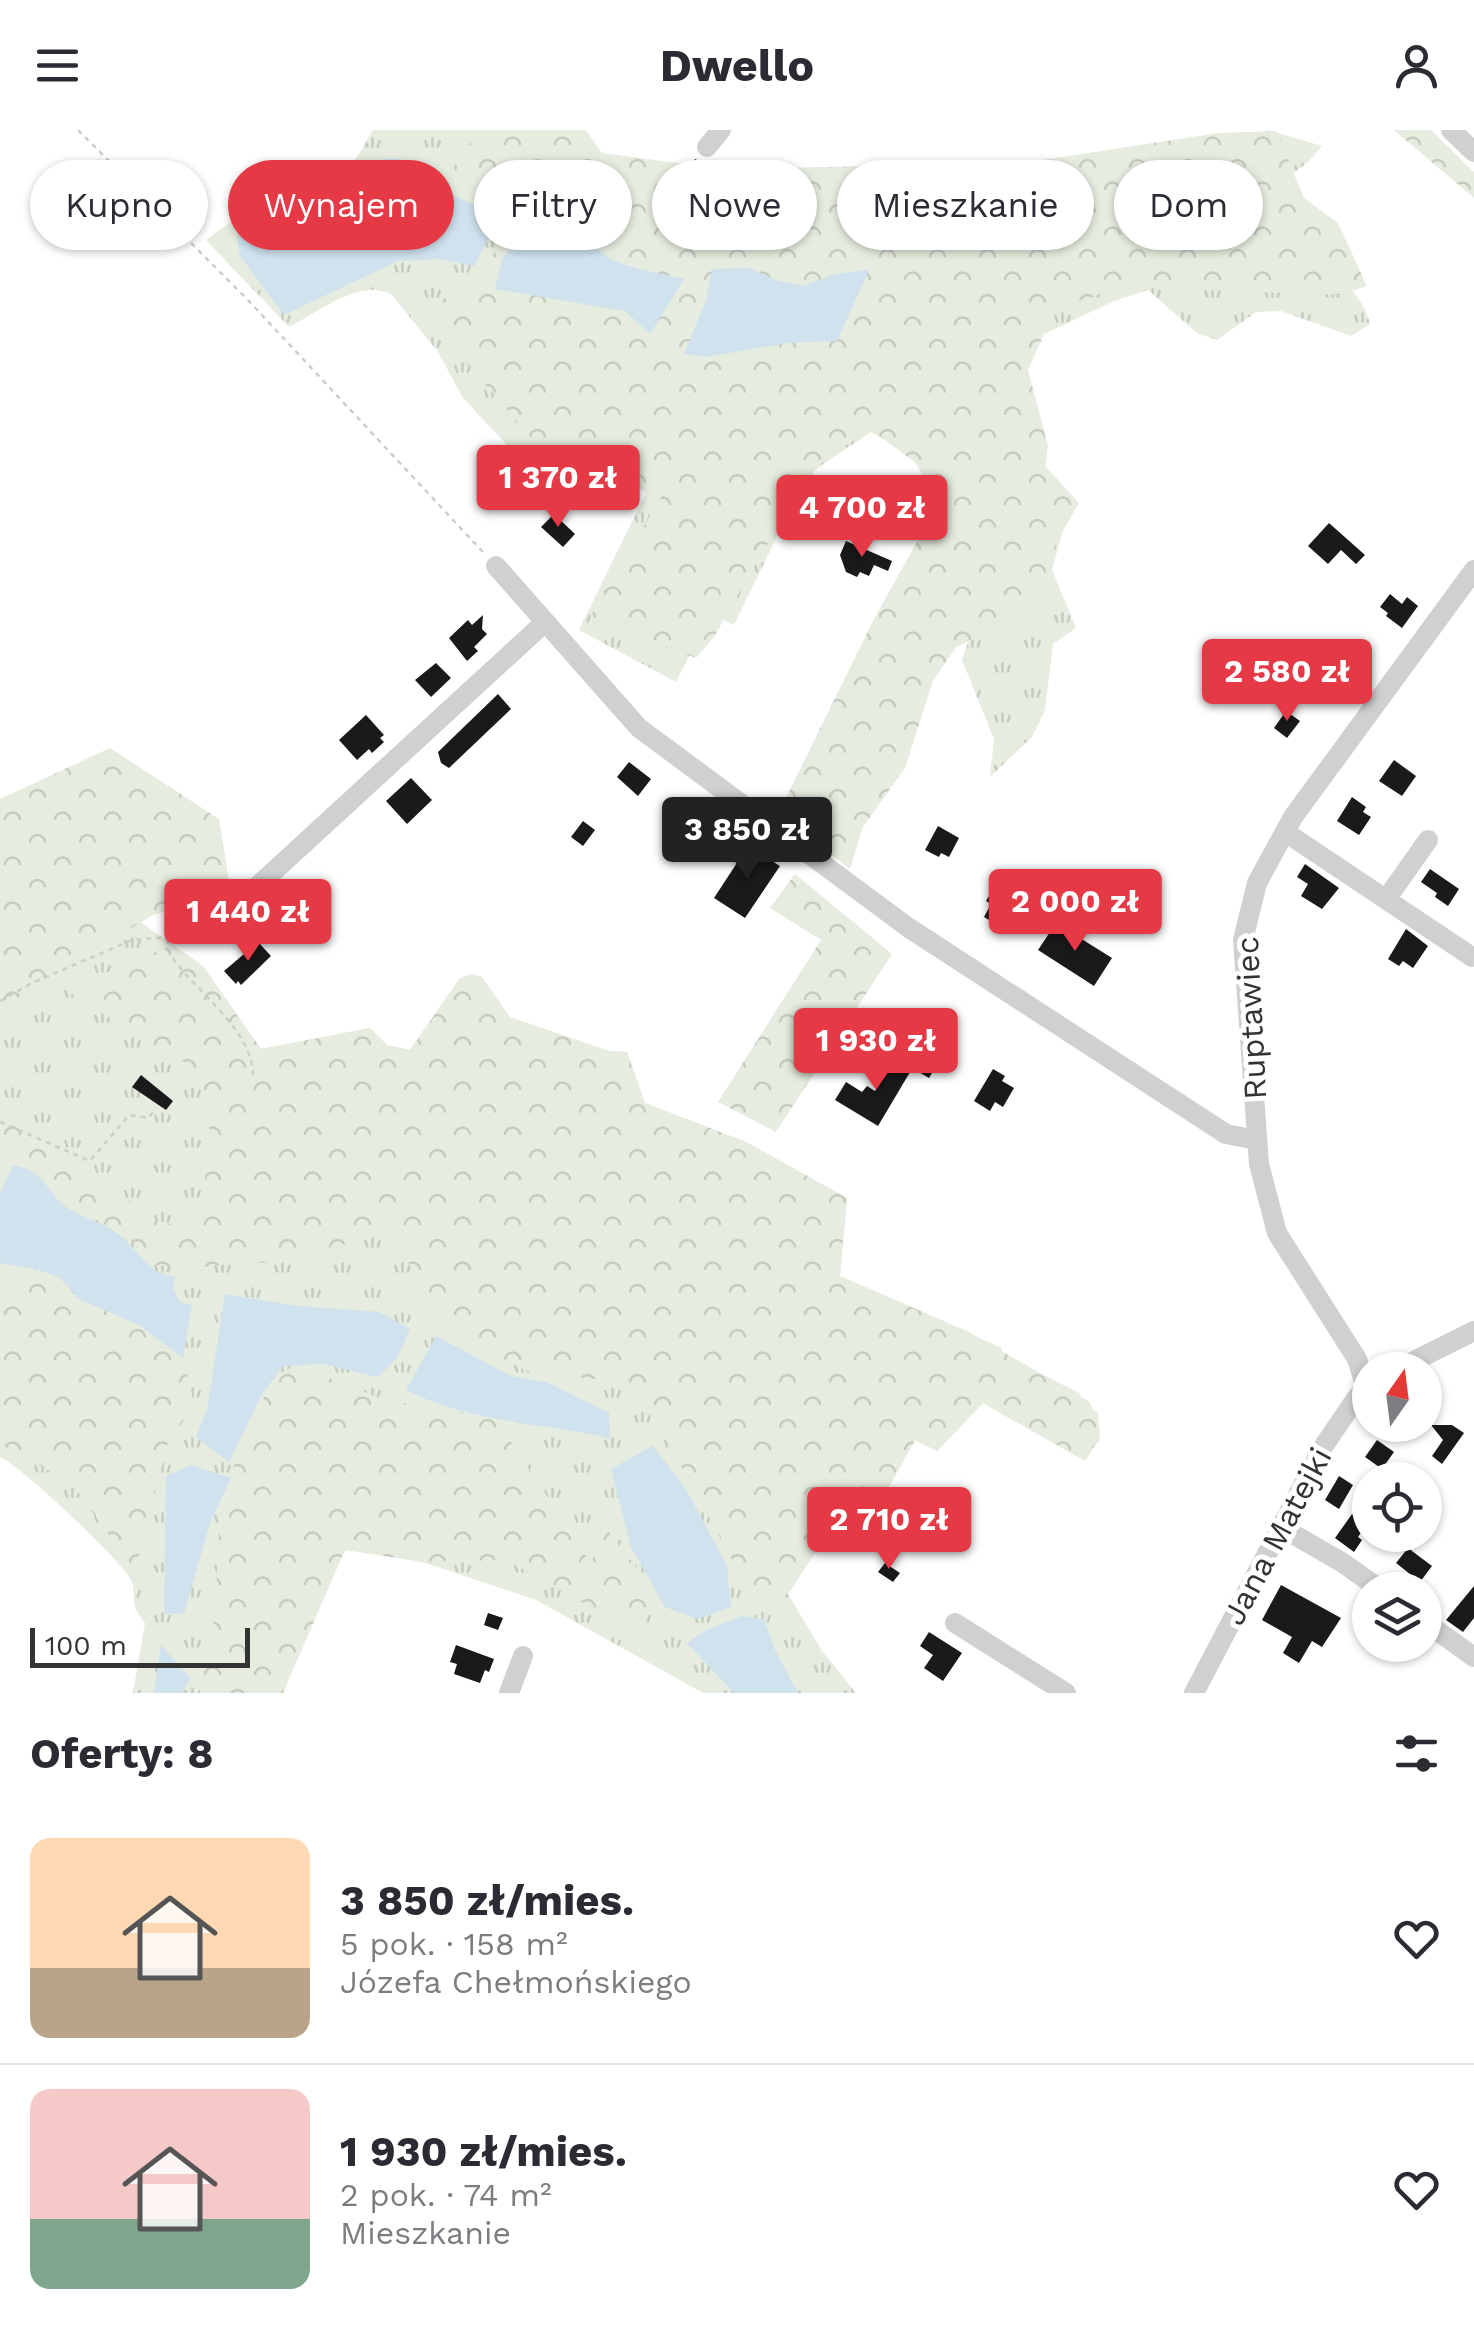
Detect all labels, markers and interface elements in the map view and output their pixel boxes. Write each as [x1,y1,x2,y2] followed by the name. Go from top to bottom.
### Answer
[30,38,85,93] icon: menu
[1389,38,1444,93] icon: person
[660,39,814,92] text: Dwello
[30,160,208,250] chip: Kupno
[228,160,454,250] chip: Wynajem
[474,160,632,250] chip: Filtry
[652,160,817,250] chip: Nowe
[837,160,1094,250] chip: Mieszkanie
[1114,160,1263,250] chip: Dom
[455,445,661,530] pin: 1 370 zł
[499,458,617,496] text: 1 370 zł
[759,475,965,560] pin: 4 700 zł
[798,488,926,526] text: 4 700 zł
[1184,639,1390,724] pin: 2 580 zł
[1224,652,1350,690] text: 2 580 zł
[644,797,850,882] pin: 3 850 zł
[684,810,810,848] text: 3 850 zł
[972,869,1178,954] pin: 2 000 zł
[145,879,351,964] pin: 1 440 zł
[1011,882,1139,920] text: 2 000 zł
[186,892,310,930] text: 1 440 zł
[1228,935,1274,1101] street label: Ruptawiec
[773,1008,979,1093] pin: 1 930 zł
[816,1021,936,1059] text: 1 930 zł
[1352,1352,1442,1442] north arrow
[1352,1352,1442,1662] map controls
[1214,1441,1340,1631] street label: Jana Matejki
[1352,1462,1442,1552] button: locate
[786,1487,992,1572] pin: 2 710 zł
[829,1500,949,1538] text: 2 710 zł
[1352,1572,1442,1662] button: layers
[30,1623,250,1668] scale bar
[45,1629,127,1662] text: 100 m
[1389,1726,1444,1781] icon: filters
[30,1729,214,1778] text: Oferty: 8
[340,1876,634,1925] text: 3 850 zł/mies.
[110,1878,230,1998] icon: home
[1389,1911,1444,1966] icon: heart
[340,1925,568,1963] text: 5 pok. · 158 m²
[340,1963,692,2001] text: Józefa Chełmońskiego
[340,2127,627,2176] text: 1 930 zł/mies.
[110,2129,230,2249] icon: home
[1389,2162,1444,2217] icon: heart
[340,2176,552,2214] text: 2 pok. · 74 m²
[340,2214,511,2252] text: Mieszkanie

